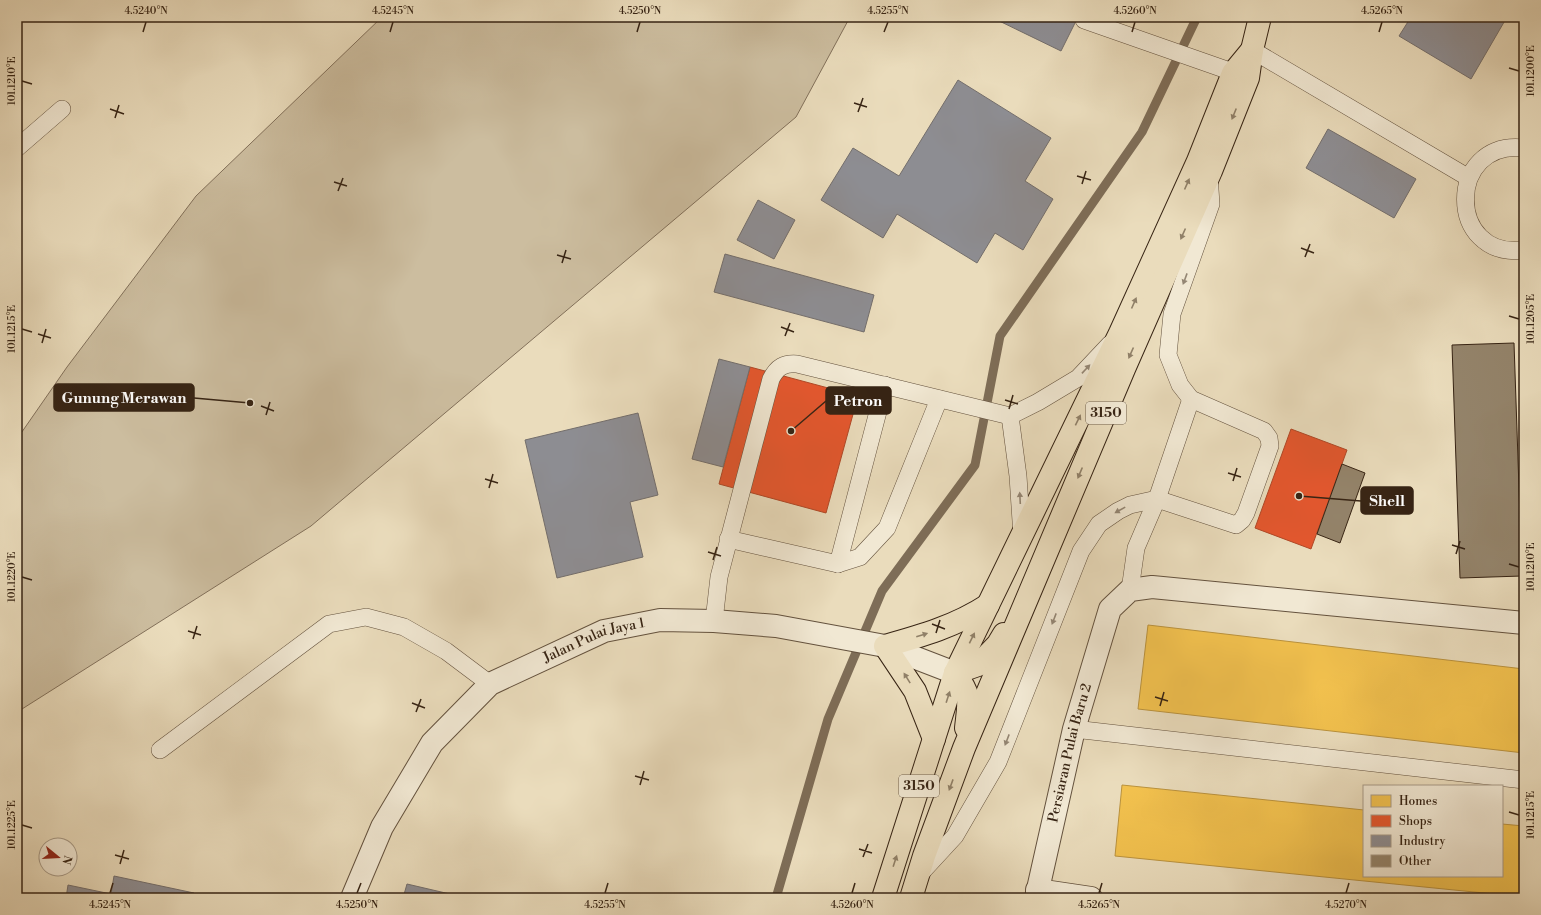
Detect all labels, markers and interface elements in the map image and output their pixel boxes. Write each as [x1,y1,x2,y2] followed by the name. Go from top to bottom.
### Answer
[124,5,168,17] text: 4.5240°N
[372,5,415,17] text: 4.5245°N
[619,5,662,17] text: 4.5250°N
[867,5,909,17] text: 4.5255°N
[1113,5,1157,17] text: 4.5260°N
[1361,5,1404,17] text: 4.5265°N
[1525,45,1537,97] text: 101.1200°E
[6,57,18,105] text: 101.1210°E
[1230,108,1236,120] one-way arrow
[1184,179,1190,190] one-way arrow
[1180,228,1186,239] one-way arrow
[1181,273,1187,285] one-way arrow
[1525,294,1537,344] text: 101.1205°E
[1131,297,1137,309] one-way arrow
[6,305,18,353] text: 101.1215°E
[1128,347,1134,359] one-way arrow
[1082,364,1091,374] one-way arrow
[54,384,194,411] callout: Gunung Merawan
[826,387,891,414] callout: Petron
[62,389,187,408] text: Gunung Merawan
[834,392,883,411] text: Petron
[1086,402,1126,424] road number: 3150
[1075,415,1081,426] one-way arrow
[1077,467,1083,479] one-way arrow
[1361,487,1413,514] callout: Shell
[1016,492,1023,504] one-way arrow
[1369,492,1405,511] text: Shell
[1114,507,1126,514] one-way arrow
[1525,543,1537,591] text: 101.1210°E
[6,552,18,602] text: 101.1220°E
[1051,613,1057,625] one-way arrow
[539,614,647,667] street label: Jalan Pulai Jaya 1
[917,632,929,638] one-way arrow
[969,632,975,644] one-way arrow
[903,673,911,683] one-way arrow
[1044,681,1096,824] street label: Persiaran Pulai Baru 2
[945,691,951,703] one-way arrow
[1003,734,1009,746] one-way arrow
[899,775,939,797] road number: 3150
[947,779,953,791] one-way arrow
[1363,785,1503,877] legend
[1525,791,1537,839] text: 101.1215°E
[1399,794,1437,809] text: Homes
[6,800,18,850] text: 101.1225°E
[1399,814,1432,829] text: Shops
[1399,834,1446,849] text: Industry
[38,837,78,877] north arrow
[58,853,75,866] text: N
[1399,854,1431,869] text: Other
[892,855,898,867] one-way arrow
[89,899,132,911] text: 4.5245°N
[336,899,379,911] text: 4.5250°N
[584,899,626,911] text: 4.5255°N
[830,899,874,911] text: 4.5260°N
[1078,899,1121,911] text: 4.5265°N
[1325,899,1367,911] text: 4.5270°N

